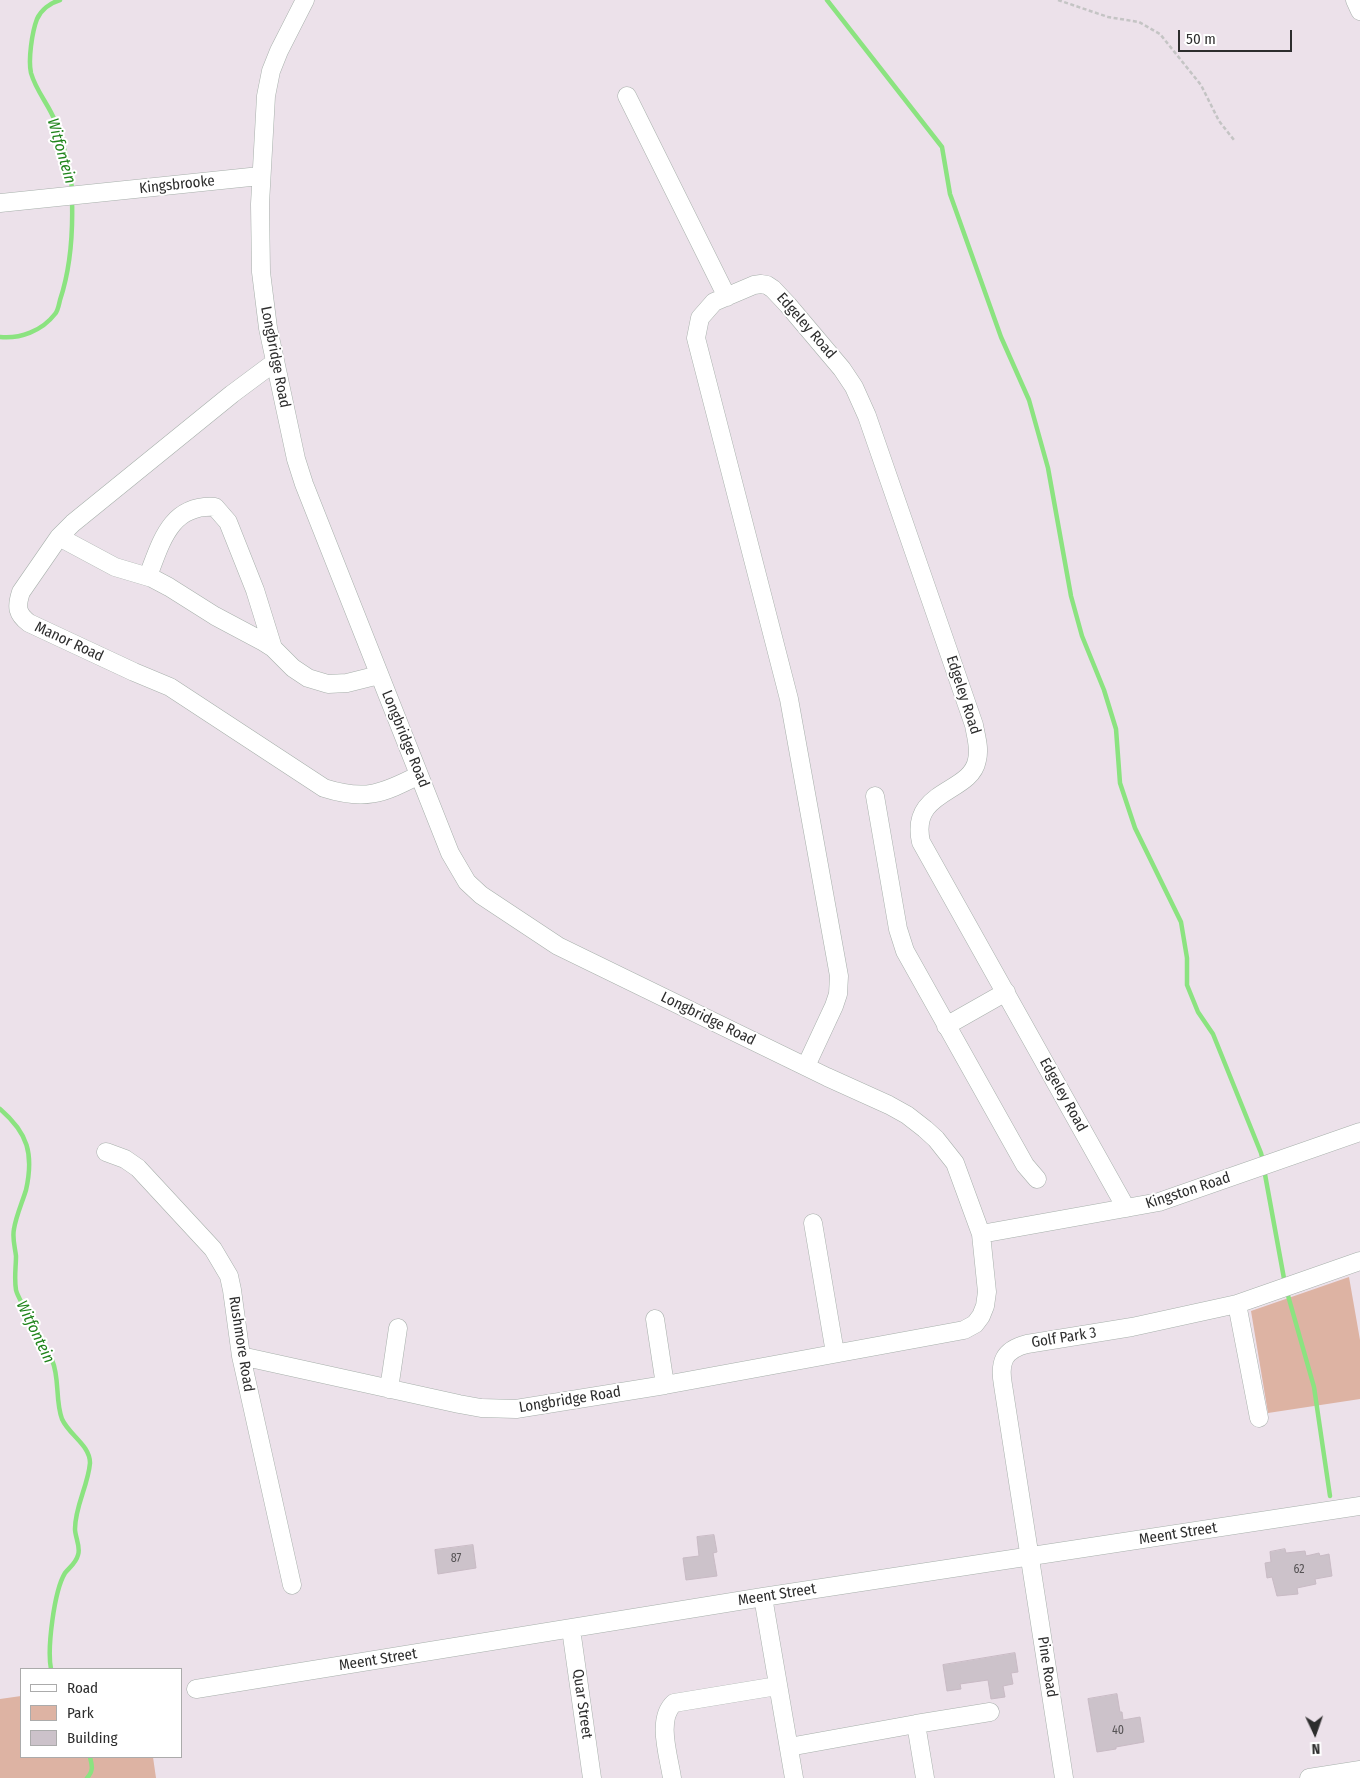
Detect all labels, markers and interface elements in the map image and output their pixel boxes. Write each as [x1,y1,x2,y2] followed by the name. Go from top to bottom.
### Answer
[1180,20,1294,52] scale bar
[1186,30,1216,48] text: 50 m
[42,116,80,186] water label: Witfontein
[138,172,216,198] street label: Kingsbrooke
[772,289,840,363] street label: Edgeley Road
[256,305,294,409] street label: Longbridge Road
[32,618,106,666] street label: Manor Road
[942,653,984,737] street label: Edgeley Road
[377,688,433,790] street label: Longbridge Road
[658,988,758,1050] street label: Longbridge Road
[1035,1055,1091,1135] street label: Edgeley Road
[1143,1169,1233,1213] street label: Kingston Road
[225,1295,257,1393] street label: Rushmore Road
[12,1298,58,1366] water label: Witfontein
[1030,1324,1098,1352] street label: Golf Park 3
[518,1383,622,1417] street label: Longbridge Road
[1138,1519,1218,1549] street label: Meent Street
[451,1552,461,1566] house number: 87
[1293,1563,1305,1577] house number: 62
[737,1580,817,1610] street label: Meent Street
[1033,1635,1061,1699] street label: Pine Road
[338,1645,418,1675] street label: Meent Street
[20,1668,182,1758] legend
[568,1668,596,1740] street label: Quar Street
[67,1679,98,1697] text: Road
[67,1704,94,1722] text: Park
[1290,1708,1340,1758] north arrow
[1112,1724,1124,1738] house number: 40
[67,1729,118,1747] text: Building
[1311,1740,1320,1757] text: N

